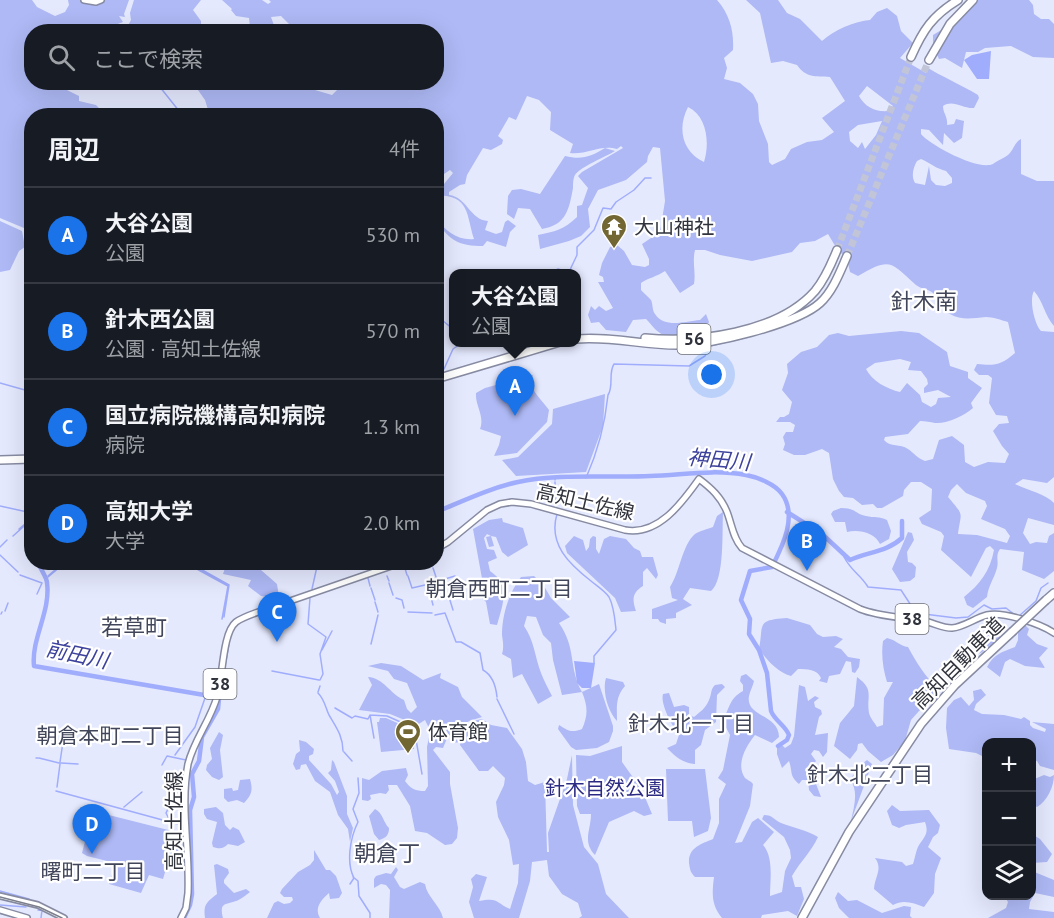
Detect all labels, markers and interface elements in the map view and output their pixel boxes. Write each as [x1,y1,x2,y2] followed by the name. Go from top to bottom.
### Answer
[24,24,444,90] search box
[45,41,78,74] icon: search
[93,45,203,73] text: ここで検索
[48,133,100,166] text: 周辺
[389,136,420,162] text: 4件
[105,209,193,237] text: 大谷公園
[599,212,629,250] temple icon: 大山神社
[634,214,714,240] place label: 大山神社
[61,222,74,248] text: A
[366,222,420,248] text: 530 m
[105,240,145,266] text: 公園
[449,269,581,347] popup
[471,282,559,310] text: 大谷公園
[891,287,957,315] district label: 針木南
[105,305,215,333] text: 針木西公園
[471,313,511,339] text: 公園
[62,318,73,344] text: B
[366,318,420,344] text: 570 m
[678,324,710,354] road number: 56
[105,336,261,362] text: 公園 · 高知土佐線
[697,360,726,389] your location
[496,366,534,416] pin: A
[105,401,325,429] text: 国立病院機構高知病院
[62,414,73,440] text: C
[363,414,420,440] text: 1.3 km
[105,432,145,458] text: 病院
[686,443,754,476] water label: 神田川
[533,478,637,526] street label: 高知土佐線
[105,497,193,525] text: 高知大学
[61,510,74,536] text: D
[363,510,420,536] text: 2.0 km
[788,522,826,571] pin: B
[105,528,145,554] text: 大学
[426,575,573,602] district label: 朝倉西町二丁目
[258,592,296,642] pin: C
[896,604,928,634] road number: 38
[906,611,1010,715] street label: 高知自動車道
[101,613,167,641] district label: 若草町
[43,635,113,675] water label: 前田川
[204,669,236,699] road number: 38
[628,710,754,737] district label: 針木北一丁目
[393,717,423,755] sports icon: 体育館
[428,719,488,745] place label: 体育館
[37,722,184,749] district label: 朝倉本町二丁目
[982,738,1036,900] map controls
[982,738,1036,792] button: +
[807,761,933,788] district label: 針木北二丁目
[161,771,187,871] street label: 高知土佐線
[545,775,665,801] park label: 針木自然公園
[982,792,1036,846] button: −
[72,804,112,854] pin: D
[354,839,420,867] district label: 朝倉丁
[982,846,1036,900] button: layers
[41,858,146,885] district label: 曙町二丁目

